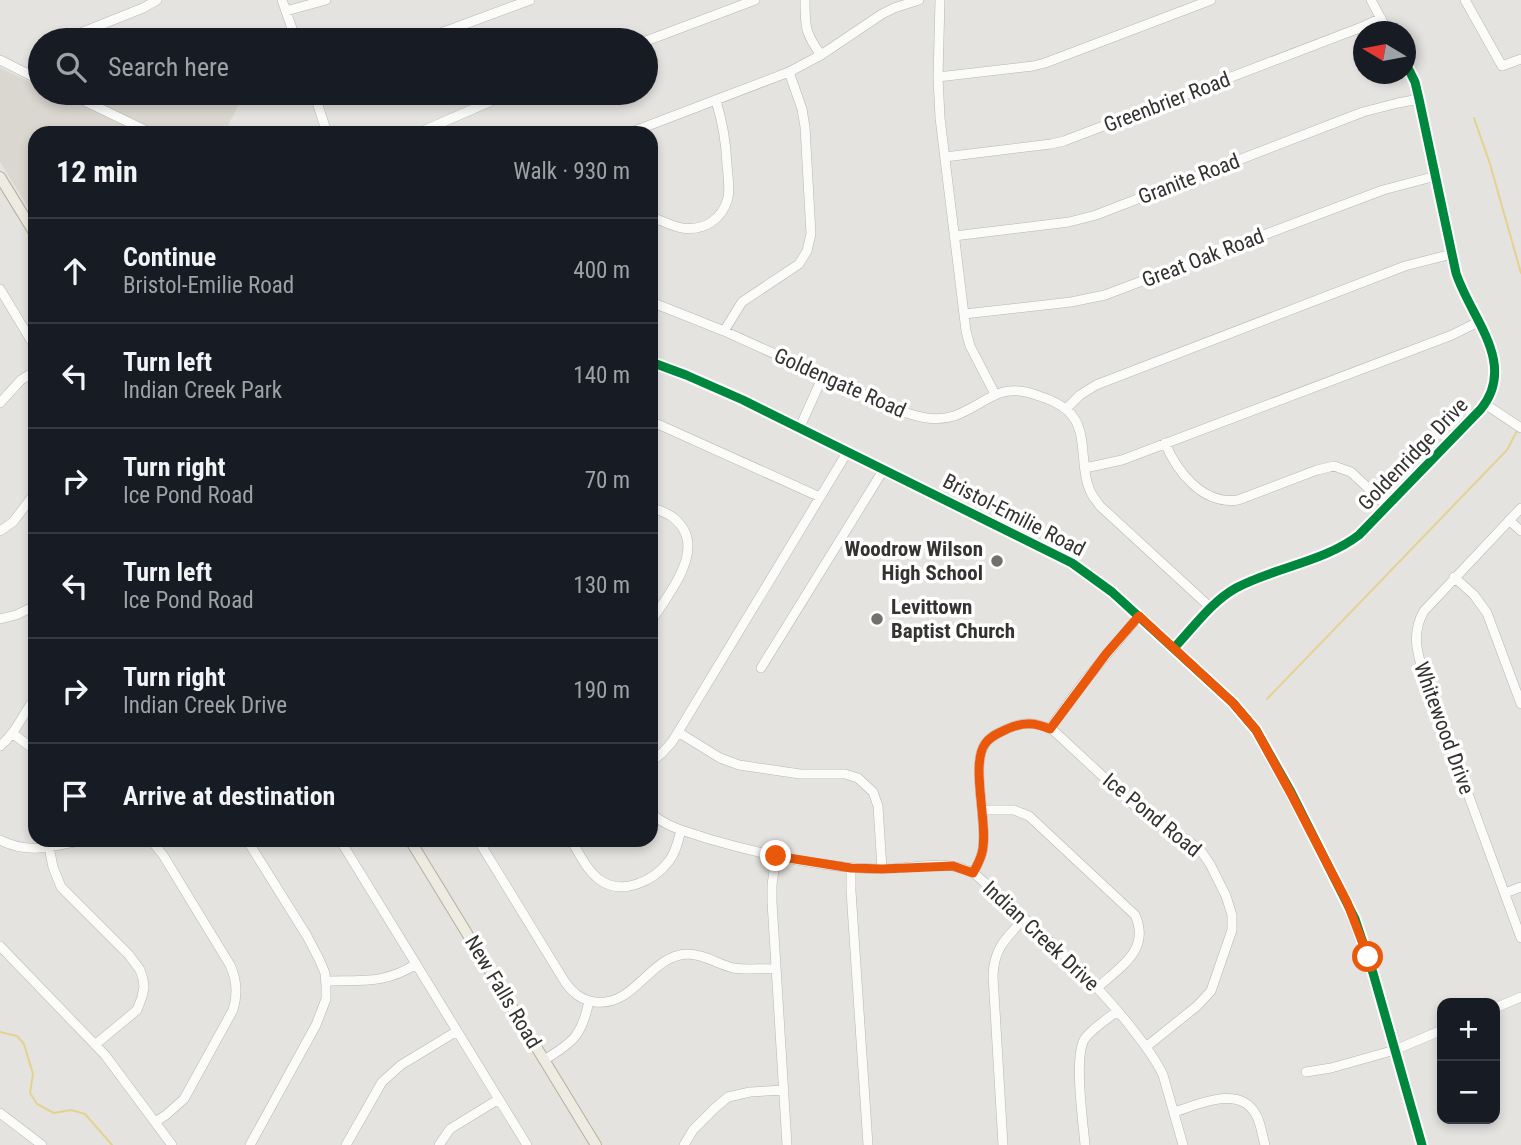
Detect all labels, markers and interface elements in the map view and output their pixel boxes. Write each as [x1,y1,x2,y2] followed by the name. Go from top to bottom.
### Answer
[1353,21,1416,84] north arrow
[28,28,658,105] search box
[52,48,90,86] icon: search
[108,52,229,82] text: Search here
[1100,67,1234,137] street label: Greenbrier Road
[1135,149,1243,209] street label: Granite Road
[56,154,138,189] text: 12 min
[513,158,630,185] text: Walk · 930 m
[1139,224,1267,292] street label: Great Oak Road
[123,242,216,272] text: Continue
[56,252,94,290] icon: ahead
[573,257,630,284] text: 400 m
[123,272,294,299] text: Bristol-Emilie Road
[770,343,910,423] street label: Goldengate Road
[123,347,212,377] text: Turn left
[56,357,94,395] icon: left
[573,362,630,389] text: 140 m
[123,377,282,404] text: Indian Creek Park
[1353,393,1473,515] street label: Goldenridge Drive
[123,452,225,482] text: Turn right
[56,462,94,500] icon: right
[585,467,630,494] text: 70 m
[939,469,1089,561] street label: Bristol-Emilie Road
[123,482,254,509] text: Ice Pond Road
[844,537,983,585] place label: Woodrow Wilson High School
[989,553,1005,569] marker: Woodrow Wilson High School
[123,557,212,587] text: Turn left
[56,567,94,605] icon: left
[573,572,630,599] text: 130 m
[123,587,254,614] text: Ice Pond Road
[891,595,1015,643] place label: Levittown Baptist Church
[869,611,885,627] marker: Levittown Baptist Church
[1409,659,1479,797] street label: Whitewood Drive
[123,662,225,692] text: Turn right
[56,672,94,710] icon: right
[573,677,630,704] text: 190 m
[123,692,287,719] text: Indian Creek Drive
[1098,768,1206,862] street label: Ice Pond Road
[56,777,94,815] icon: arrive
[123,781,335,811] text: Arrive at destination
[760,840,791,871] route end
[978,876,1104,996] street label: Indian Creek Drive
[460,931,546,1053] street label: New Falls Road
[1352,941,1383,972] route start
[1437,998,1500,1124] map controls
[1437,998,1500,1061] button: +
[1437,1061,1500,1124] button: −

